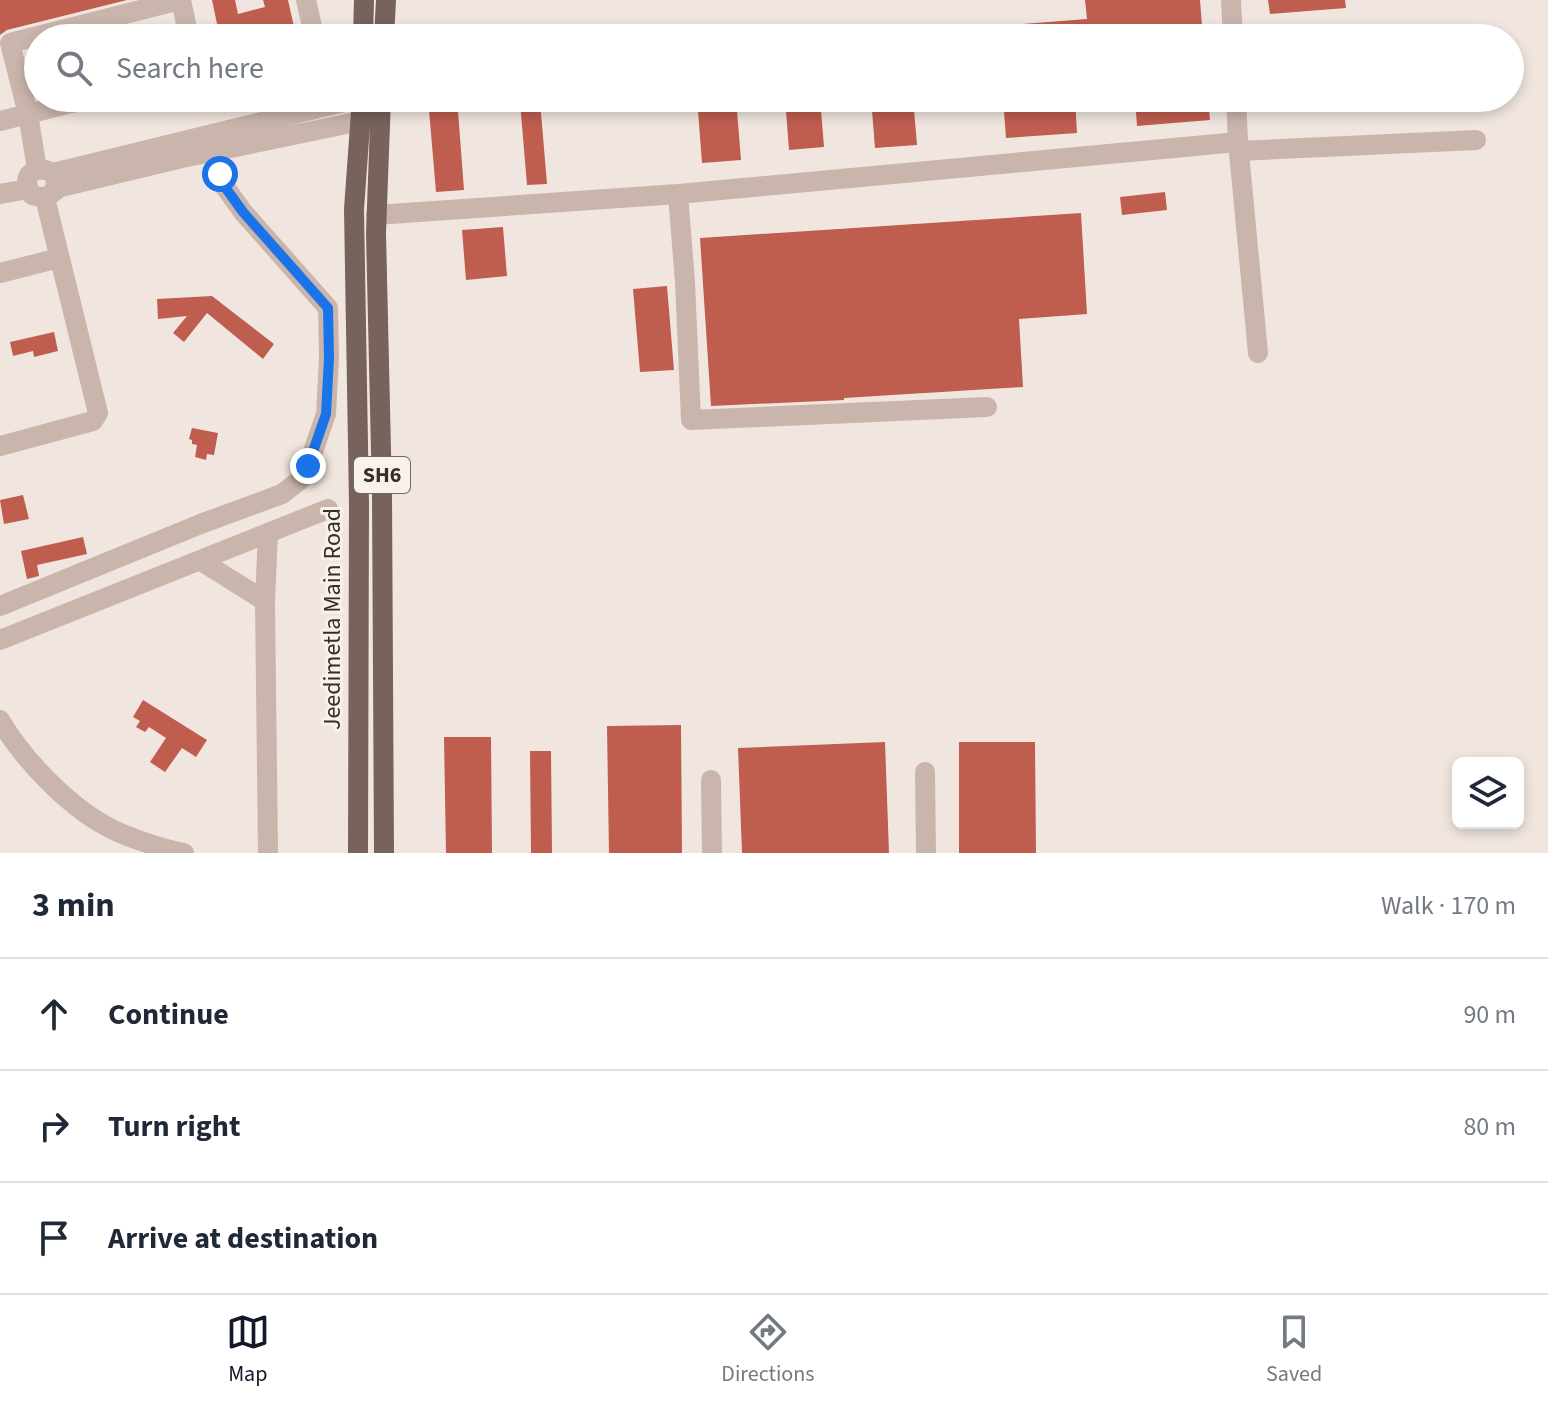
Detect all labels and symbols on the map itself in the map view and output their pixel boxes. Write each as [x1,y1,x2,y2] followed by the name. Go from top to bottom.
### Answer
[202,156,238,192] route start
[290,448,326,484] route end
[354,457,410,493] road number: SH6
[315,508,350,730] street label: Jeedimetla Main Road

